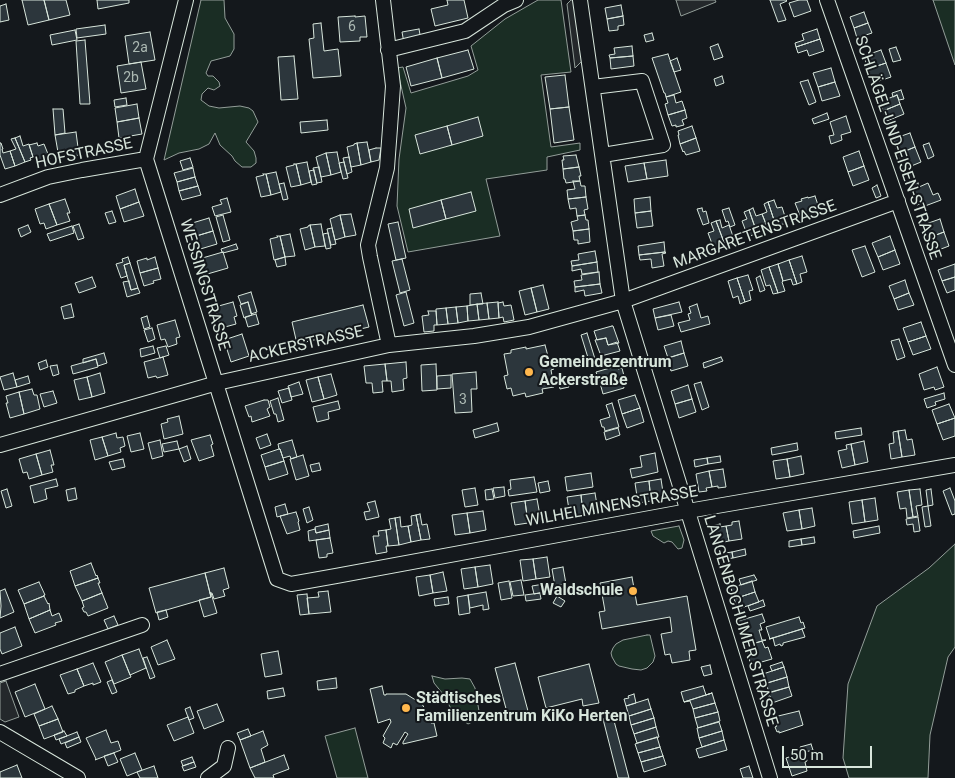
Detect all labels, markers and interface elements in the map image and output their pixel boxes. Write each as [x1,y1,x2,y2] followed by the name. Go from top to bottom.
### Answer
[348,19,356,35] house number: 6
[850,34,944,262] street label: SCHLÄGEL-UND-EISEN-STRASSE
[132,40,148,56] house number: 2a
[123,70,139,86] house number: 2b
[34,134,134,174] street label: HOFSTRASSE
[671,197,839,273] street label: MARGARETENSTRASSE
[175,217,233,353] street label: WESSINGSTRASSE
[247,322,365,368] street label: ACKERSTRASSE
[539,353,672,391] place label: Gemeindezentrum Ackerstraße
[523,366,535,378] marker: Gemeindezentrum Ackerstraße
[459,392,467,408] house number: 3
[525,482,699,532] street label: WILHELMINENSTRASSE
[699,513,781,729] street label: LANGENBOCHUMER STRASSE
[540,581,623,601] place label: Waldschule
[627,585,639,597] marker: Waldschule
[416,689,628,727] place label: Städtisches Familienzentrum KiKo Herten
[400,702,412,714] marker: Städtisches Familienzentrum KiKo Herten
[785,736,875,768] scale bar
[790,746,824,764] text: 50 m

